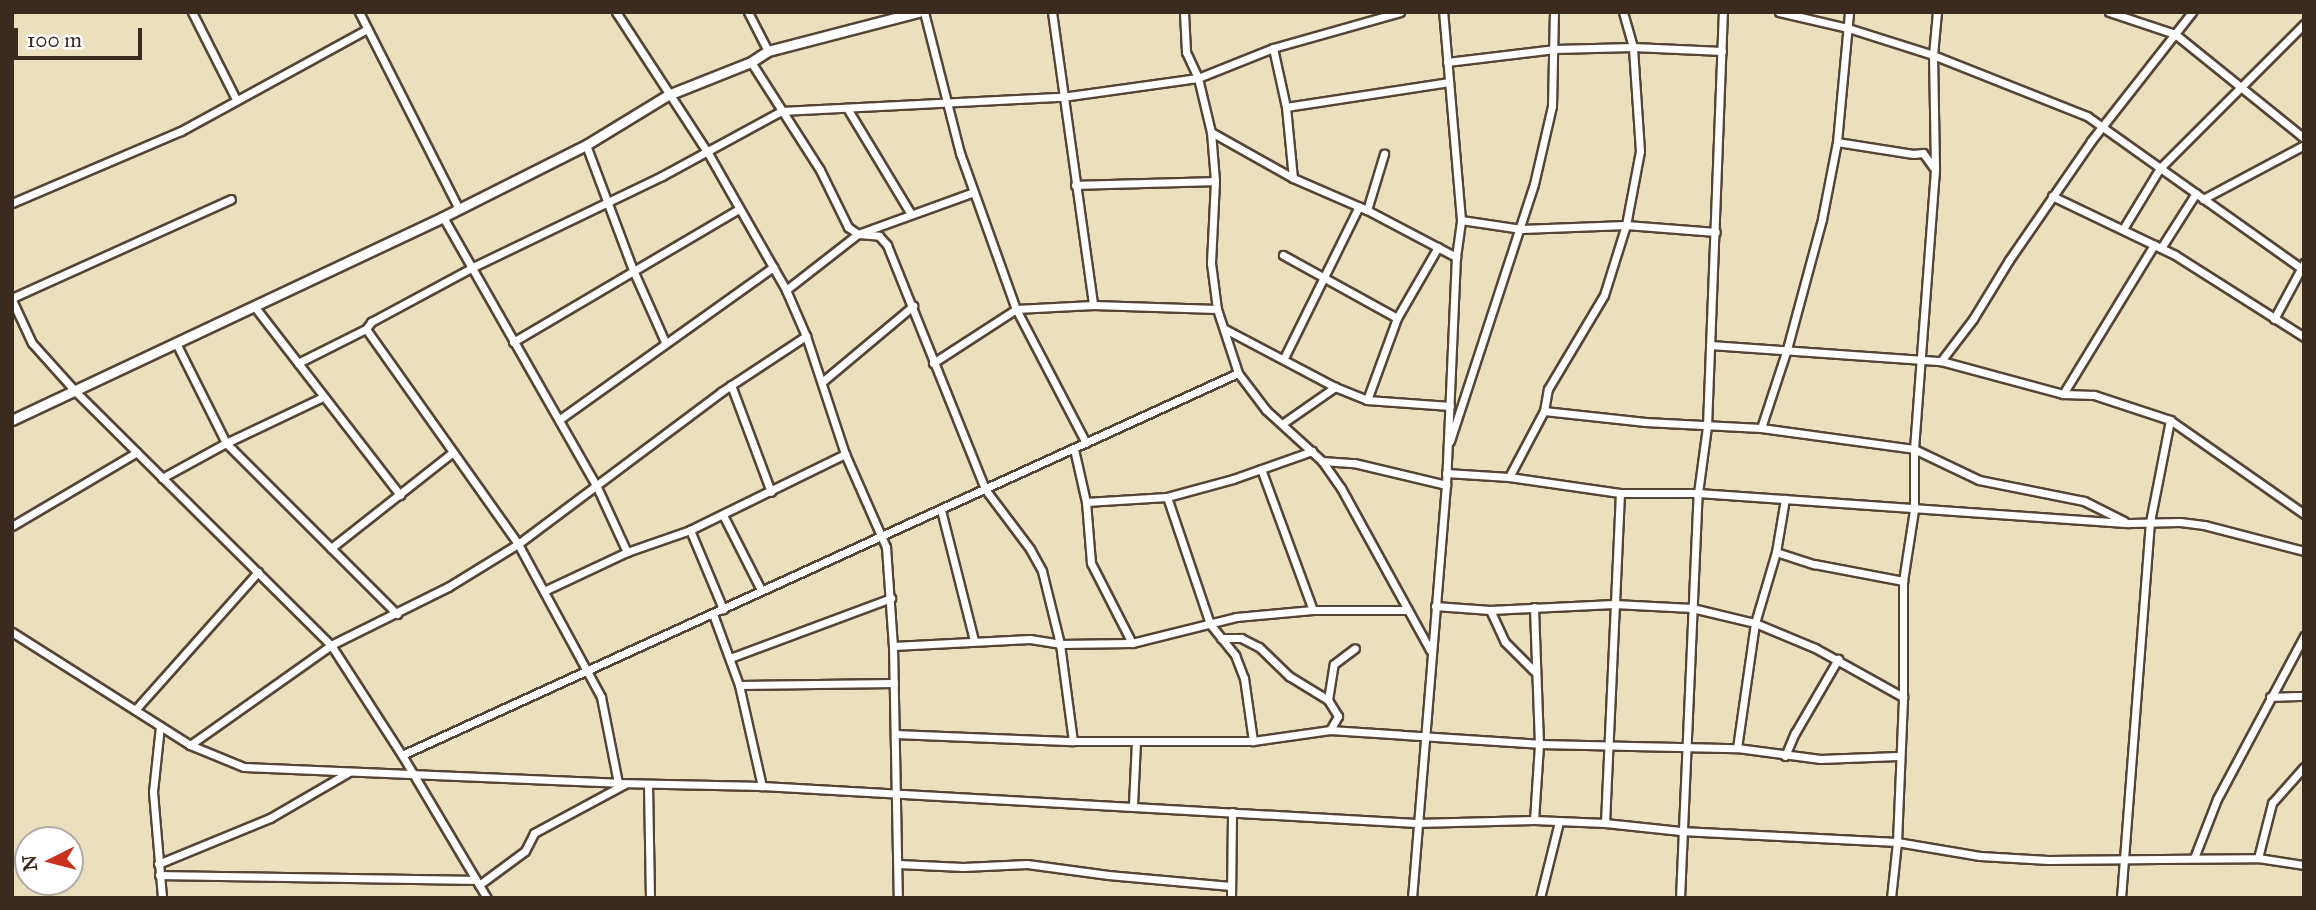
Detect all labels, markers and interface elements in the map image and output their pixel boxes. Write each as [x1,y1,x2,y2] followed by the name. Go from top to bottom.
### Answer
[18,14,145,58] scale bar
[27,27,82,53] text: 100 m
[14,826,84,896] north arrow
[17,854,42,872] text: N

